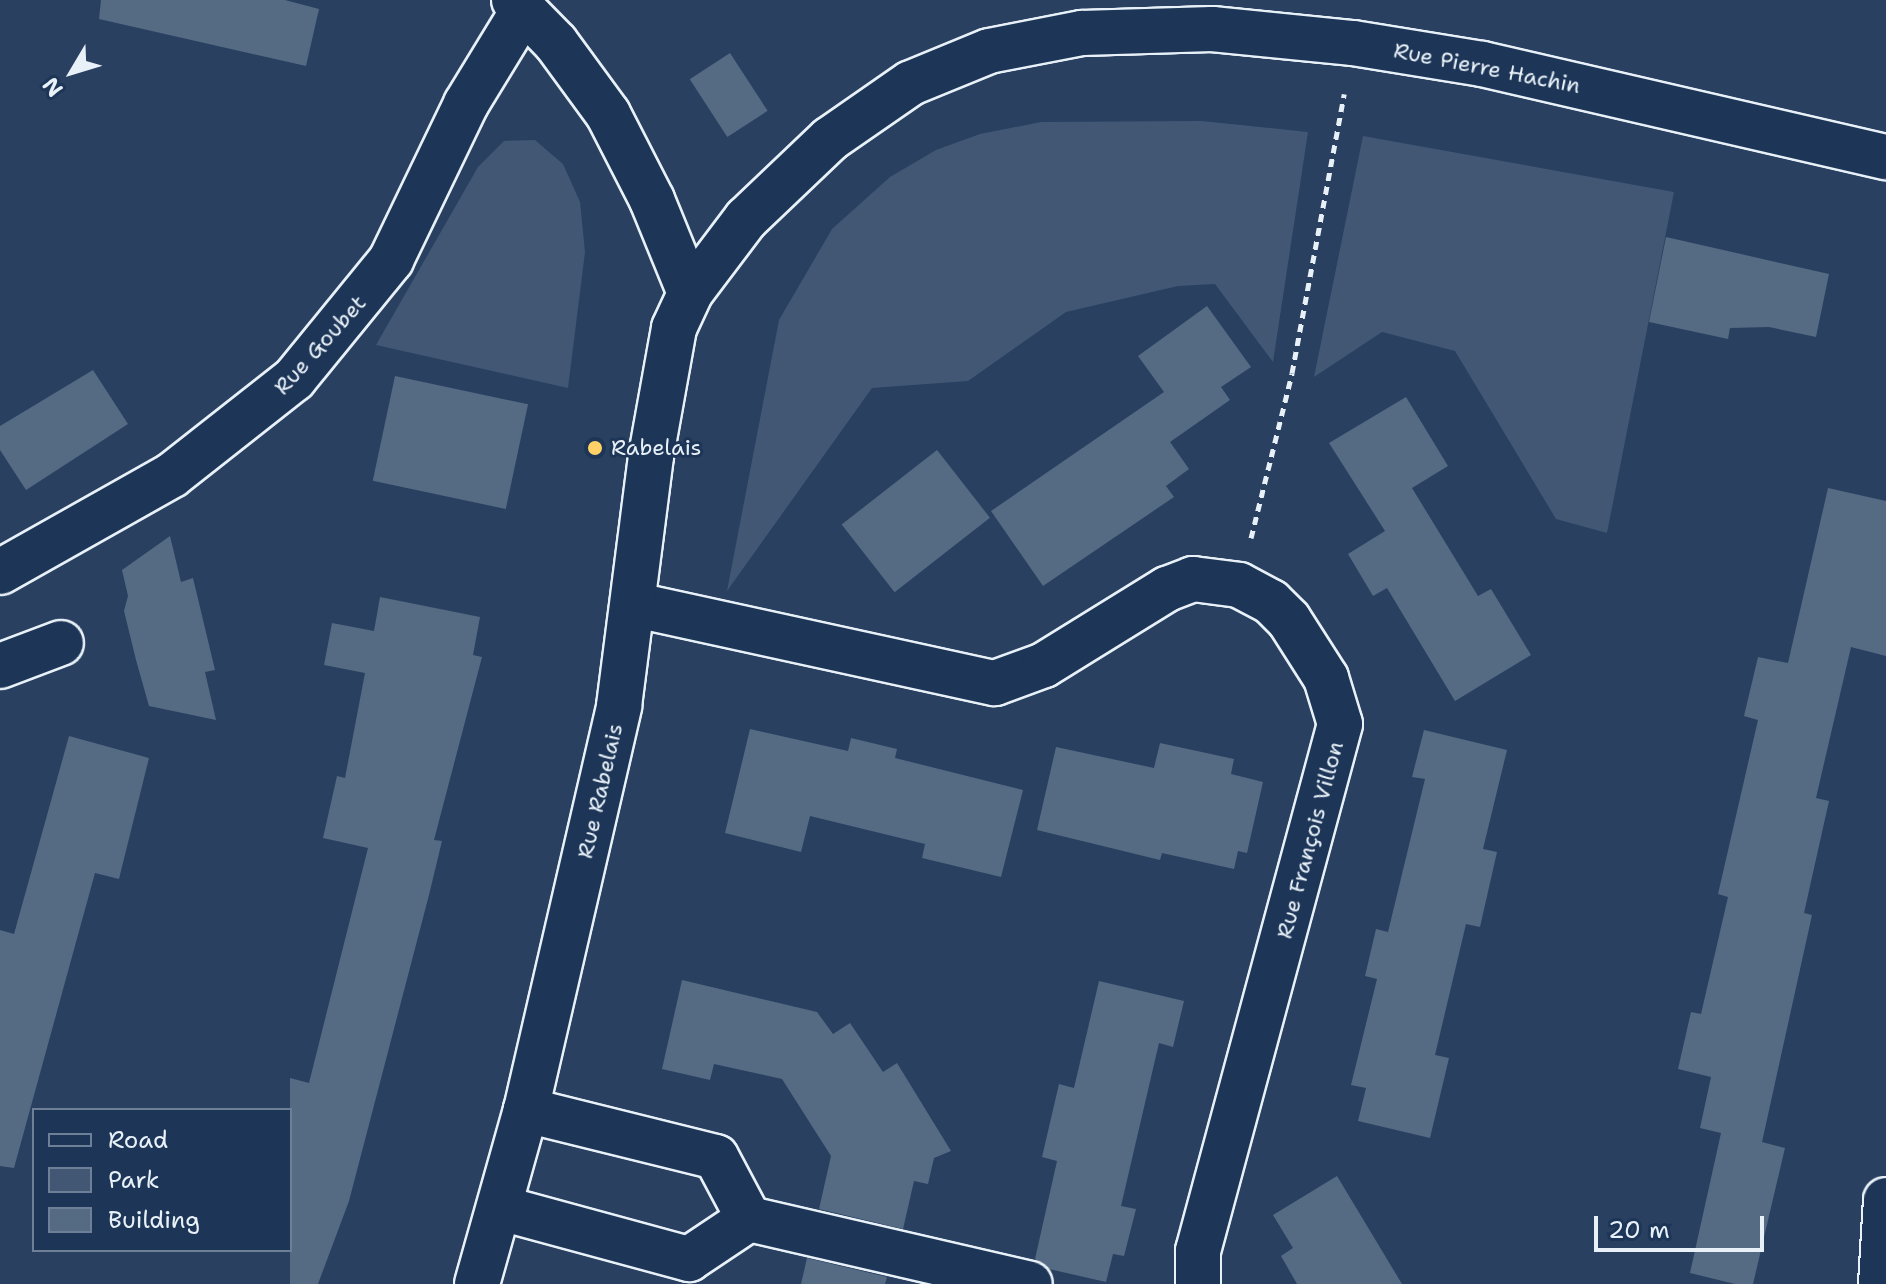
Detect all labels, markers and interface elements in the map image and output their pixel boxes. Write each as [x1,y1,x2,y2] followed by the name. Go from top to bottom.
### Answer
[32,32,112,112] north arrow
[1391,37,1583,99] street label: Rue Pierre Hachin
[36,71,69,103] text: N
[269,290,371,400] street label: Rue Goubet
[611,435,701,461] place label: Rabelais
[586,439,604,457] marker: Rabelais
[572,721,628,861] street label: Rue Rabelais
[1271,739,1349,941] street label: Rue François Villon
[32,1108,292,1252] legend
[108,1124,168,1156] text: Road
[108,1164,160,1196] text: Park
[1598,1200,1768,1250] scale bar
[108,1204,200,1236] text: Building
[1608,1214,1670,1246] text: 20 m

